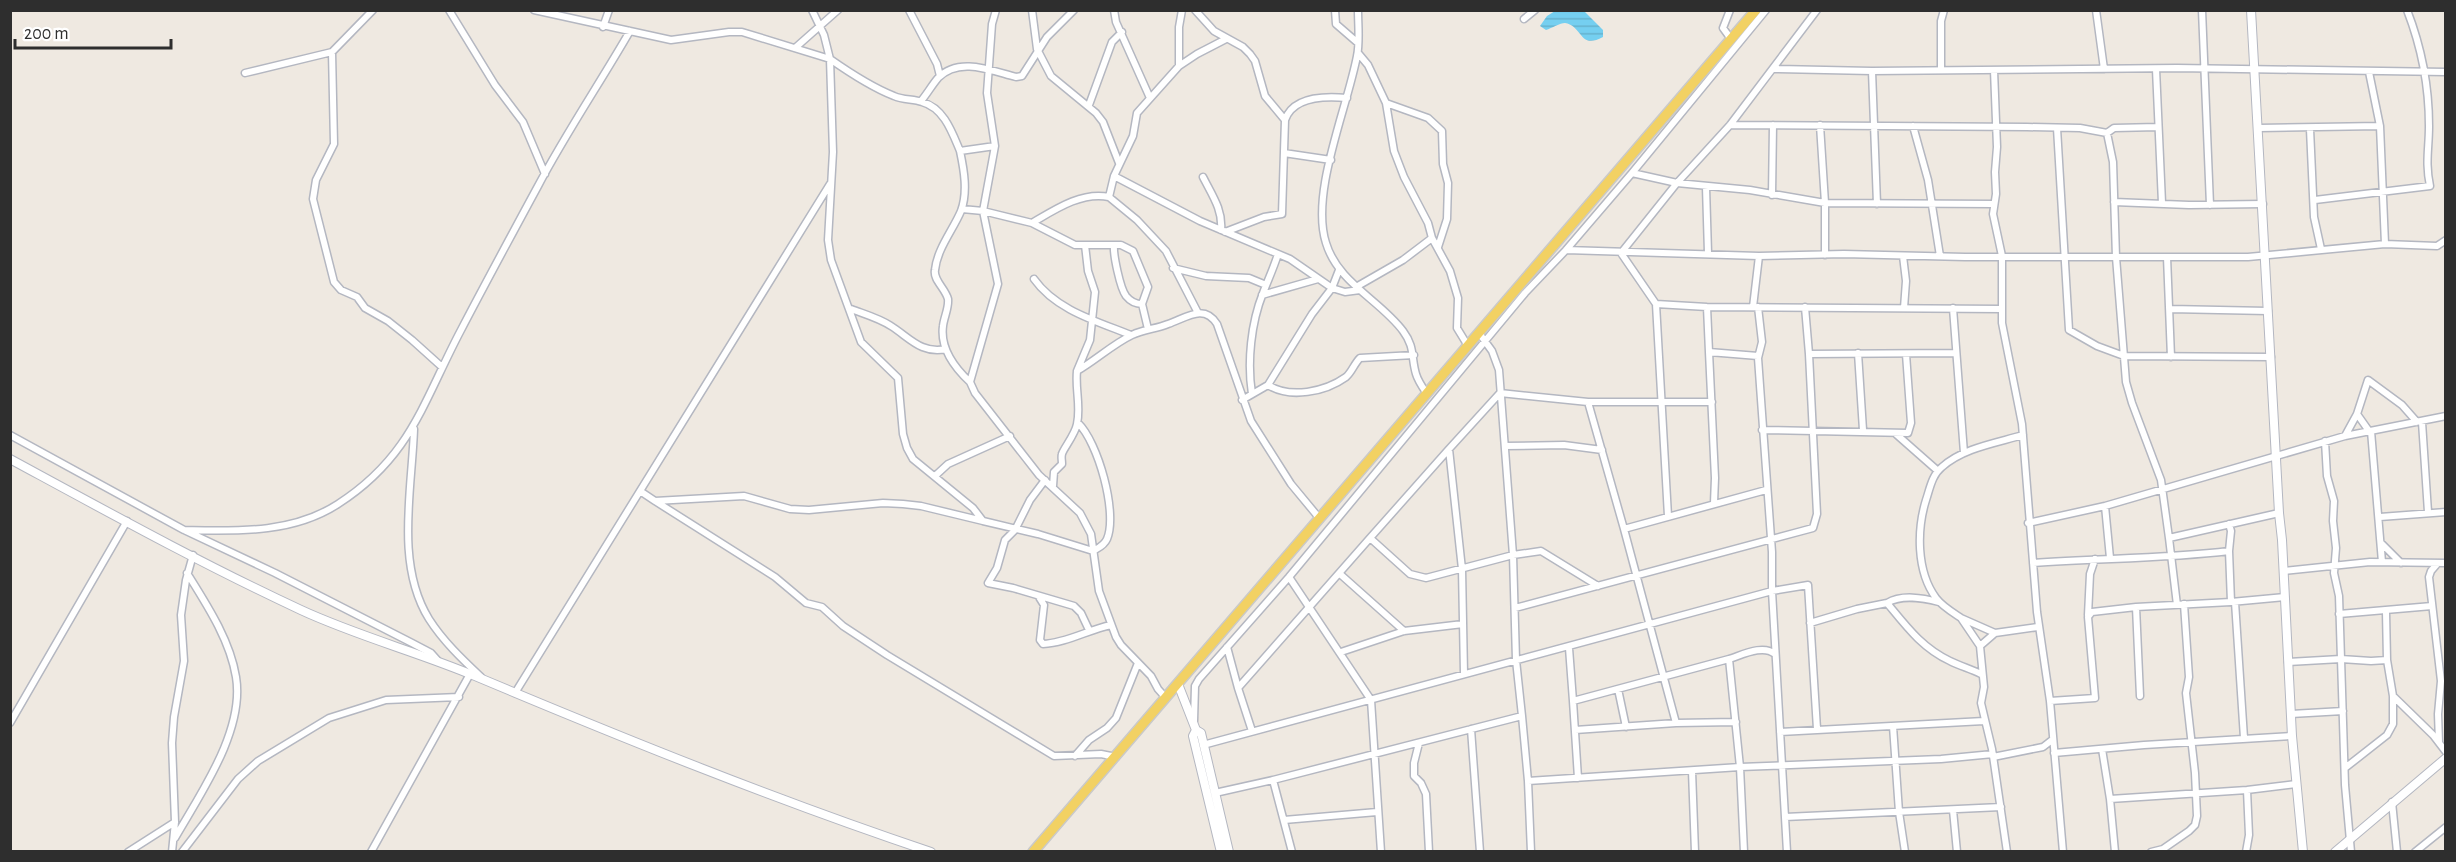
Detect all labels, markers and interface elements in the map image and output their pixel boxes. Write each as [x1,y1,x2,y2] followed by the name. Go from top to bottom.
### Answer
[15,12,171,50] scale bar
[24,25,69,43] text: 200 m

